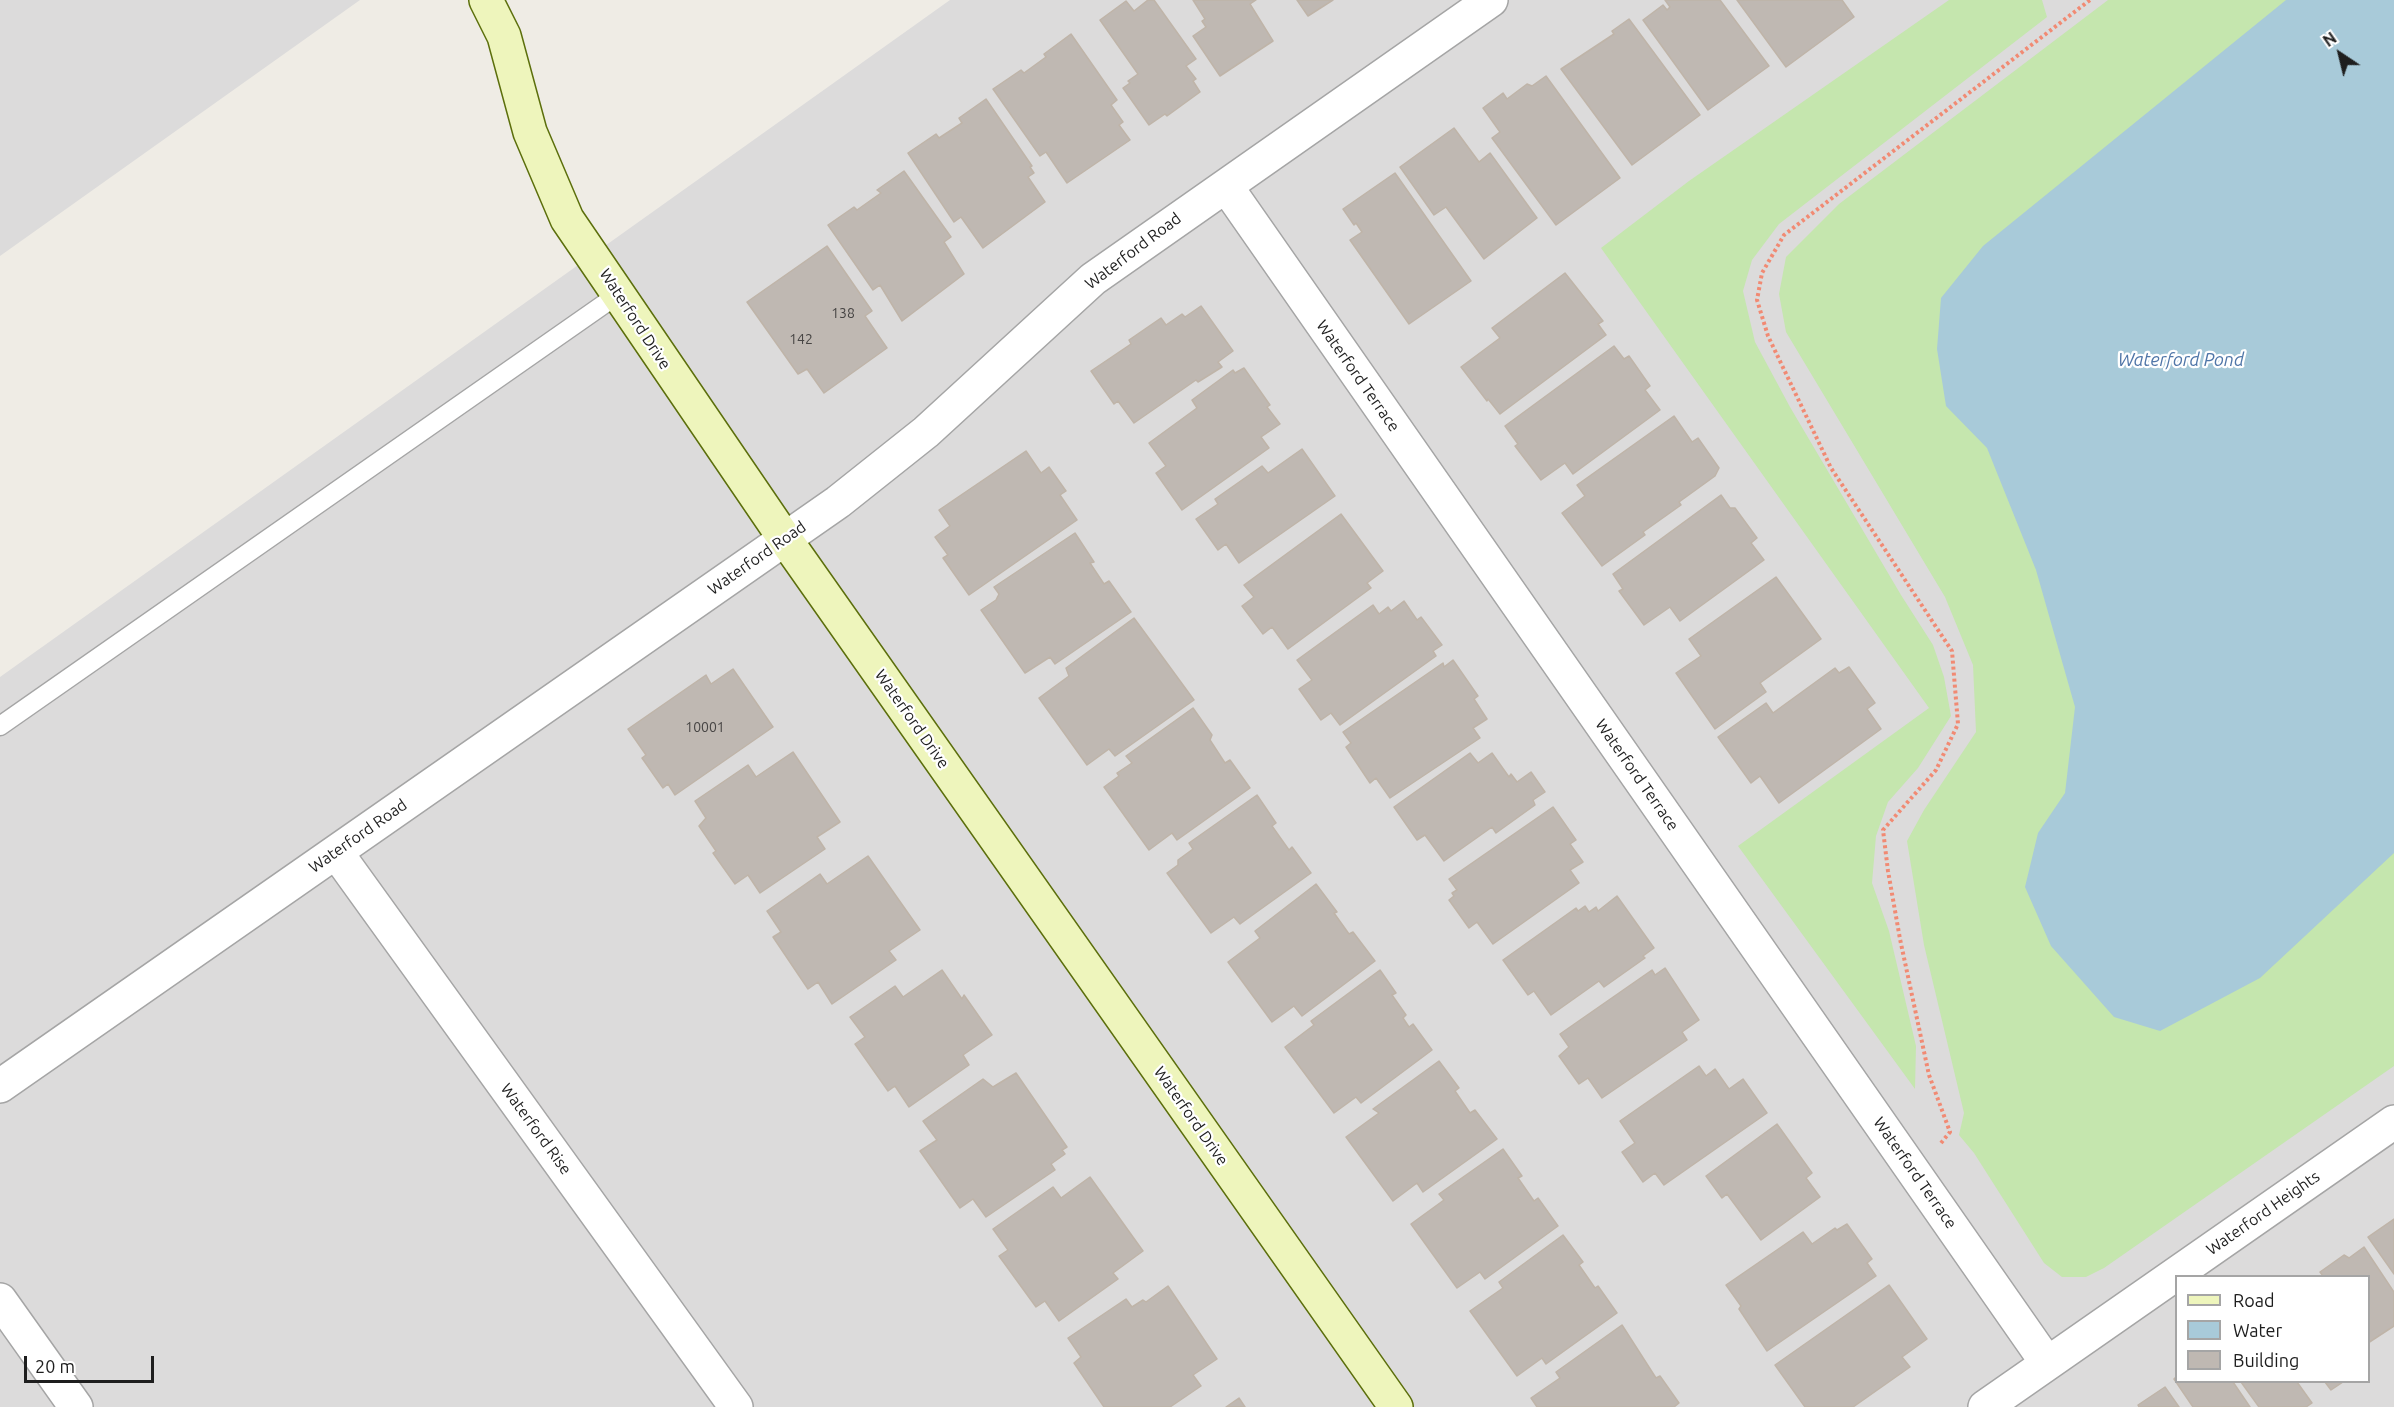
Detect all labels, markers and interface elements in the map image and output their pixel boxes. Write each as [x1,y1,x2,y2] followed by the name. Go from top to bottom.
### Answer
[2310,24,2370,84] north arrow
[2320,28,2340,50] text: N
[1081,209,1185,293] street label: Waterford Road
[595,265,675,373] street label: Waterford Drive
[831,305,855,321] house number: 138
[1312,316,1404,436] street label: Waterford Terrace
[789,331,813,347] house number: 142
[2118,349,2244,371] water label: Waterford Pond
[704,517,810,599] street label: Waterford Road
[871,666,953,772] street label: Waterford Drive
[1591,715,1683,835] street label: Waterford Terrace
[685,719,725,735] house number: 10001
[305,795,411,877] street label: Waterford Road
[1150,1063,1232,1169] street label: Waterford Drive
[496,1080,576,1178] street label: Waterford Rise
[1869,1113,1961,1233] street label: Waterford Terrace
[2203,1167,2323,1259] street label: Waterford Heights
[2175,1275,2370,1383] legend
[2233,1290,2275,1310] text: Road
[2233,1320,2282,1340] text: Water
[27,1344,158,1382] scale bar
[2233,1350,2299,1370] text: Building
[35,1356,75,1376] text: 20 m

